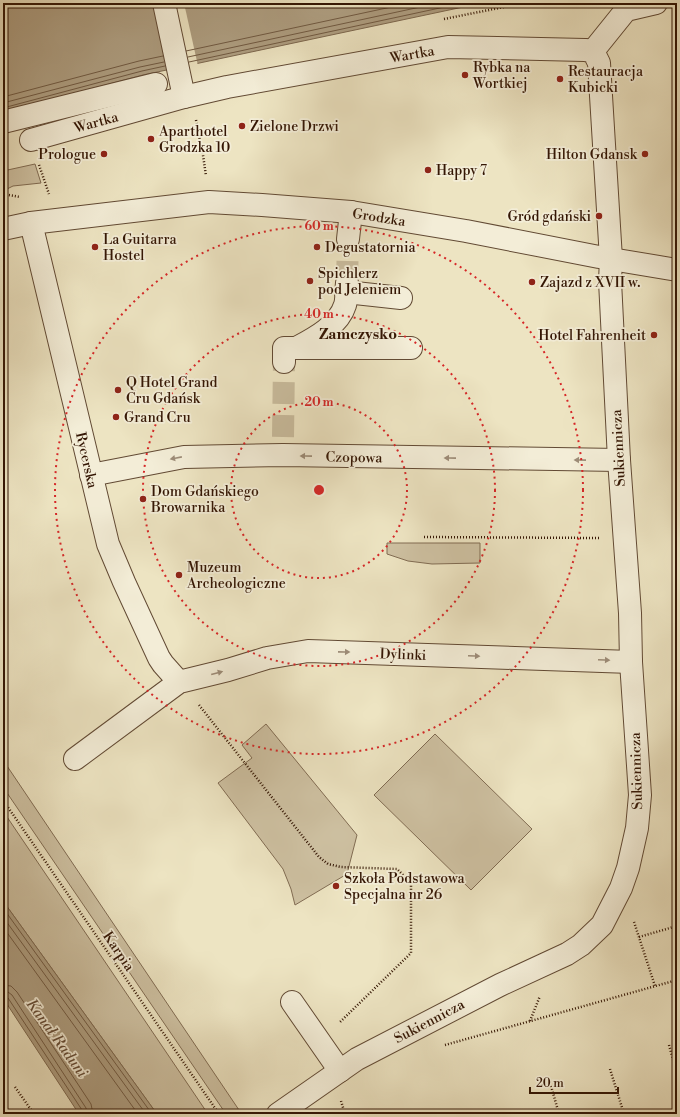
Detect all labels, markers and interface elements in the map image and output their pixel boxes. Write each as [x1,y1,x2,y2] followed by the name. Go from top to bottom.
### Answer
[387,42,437,68] street label: Wartka
[472,59,531,93] place label: Rybka na Wortkiej
[568,63,644,97] place label: Restauracja Kubicki
[460,70,470,80] marker: Rybka na Wortkiej
[555,74,565,84] marker: Restauracja Kubicki
[71,108,121,138] street label: Wartka
[250,118,339,136] place label: Zielone Drzwi
[237,121,247,131] marker: Zielone Drzwi
[158,123,230,157] place label: Aparthotel Grodzka 10
[146,134,156,144] marker: Aparthotel Grodzka 10
[38,146,96,164] place label: Prologue
[546,146,638,164] place label: Hilton Gdansk
[99,149,109,159] marker: Prologue
[640,149,650,159] marker: Hilton Gdansk
[436,162,487,180] place label: Happy 7
[423,165,433,175] marker: Happy 7
[351,205,408,231] street label: Grodzka
[507,208,591,226] place label: Gród gdański
[594,211,604,221] marker: Gród gdański
[304,219,334,234] text: 60 m
[103,231,178,265] place label: La Guitarra Hostel
[325,239,417,257] place label: Degustatornia
[90,242,100,252] marker: La Guitarra Hostel
[312,242,322,252] marker: Degustatornia
[318,265,401,299] place label: Spichlerz pod Jeleniem
[540,274,640,292] place label: Zajazd z XVII w.
[305,276,315,286] marker: Spichlerz pod Jeleniem
[527,277,537,287] marker: Zajazd z XVII w.
[304,307,334,322] text: 40 m
[319,325,397,344] district label: Zamczysko
[538,327,646,345] place label: Hotel Fahrenheit
[649,330,659,340] marker: Hotel Fahrenheit
[126,374,217,408] place label: Q Hotel Grand Cru Gdańsk
[113,385,123,395] marker: Q Hotel Grand Cru Gdańsk
[304,395,334,410] text: 20 m
[608,408,630,487] street label: Sukiennicza
[124,409,191,427] place label: Grand Cru
[111,412,121,422] marker: Grand Cru
[71,430,101,491] street label: Rycerska
[325,449,383,468] street label: Czopowa
[299,453,312,459] one-way arrow
[443,455,456,461] one-way arrow
[170,456,182,462] one-way arrow
[573,457,586,463] one-way arrow
[150,483,259,517] place label: Dom Gdańskiego Browarnika
[312,483,326,497] centre of rings
[138,494,148,504] marker: Dom Gdańskiego Browarnika
[186,559,286,593] place label: Muzeum Archeologiczne
[174,570,184,580] marker: Muzeum Archeologiczne
[379,645,427,665] street label: Dylinki
[338,649,351,655] one-way arrow
[468,653,481,659] one-way arrow
[598,657,610,664] one-way arrow
[211,670,223,676] one-way arrow
[627,731,647,810] street label: Sukiennicza
[344,870,466,904] place label: Szkoła Podstawowa Specjalna nr 26
[331,881,341,891] marker: Szkoła Podstawowa Specjalna nr 26
[98,928,138,976] street label: Karpia
[22,995,92,1082] water label: Kanał Raduni
[391,995,469,1048] street label: Sukiennicza
[530,1069,618,1095] scale bar
[536,1076,564,1091] text: 20 m

